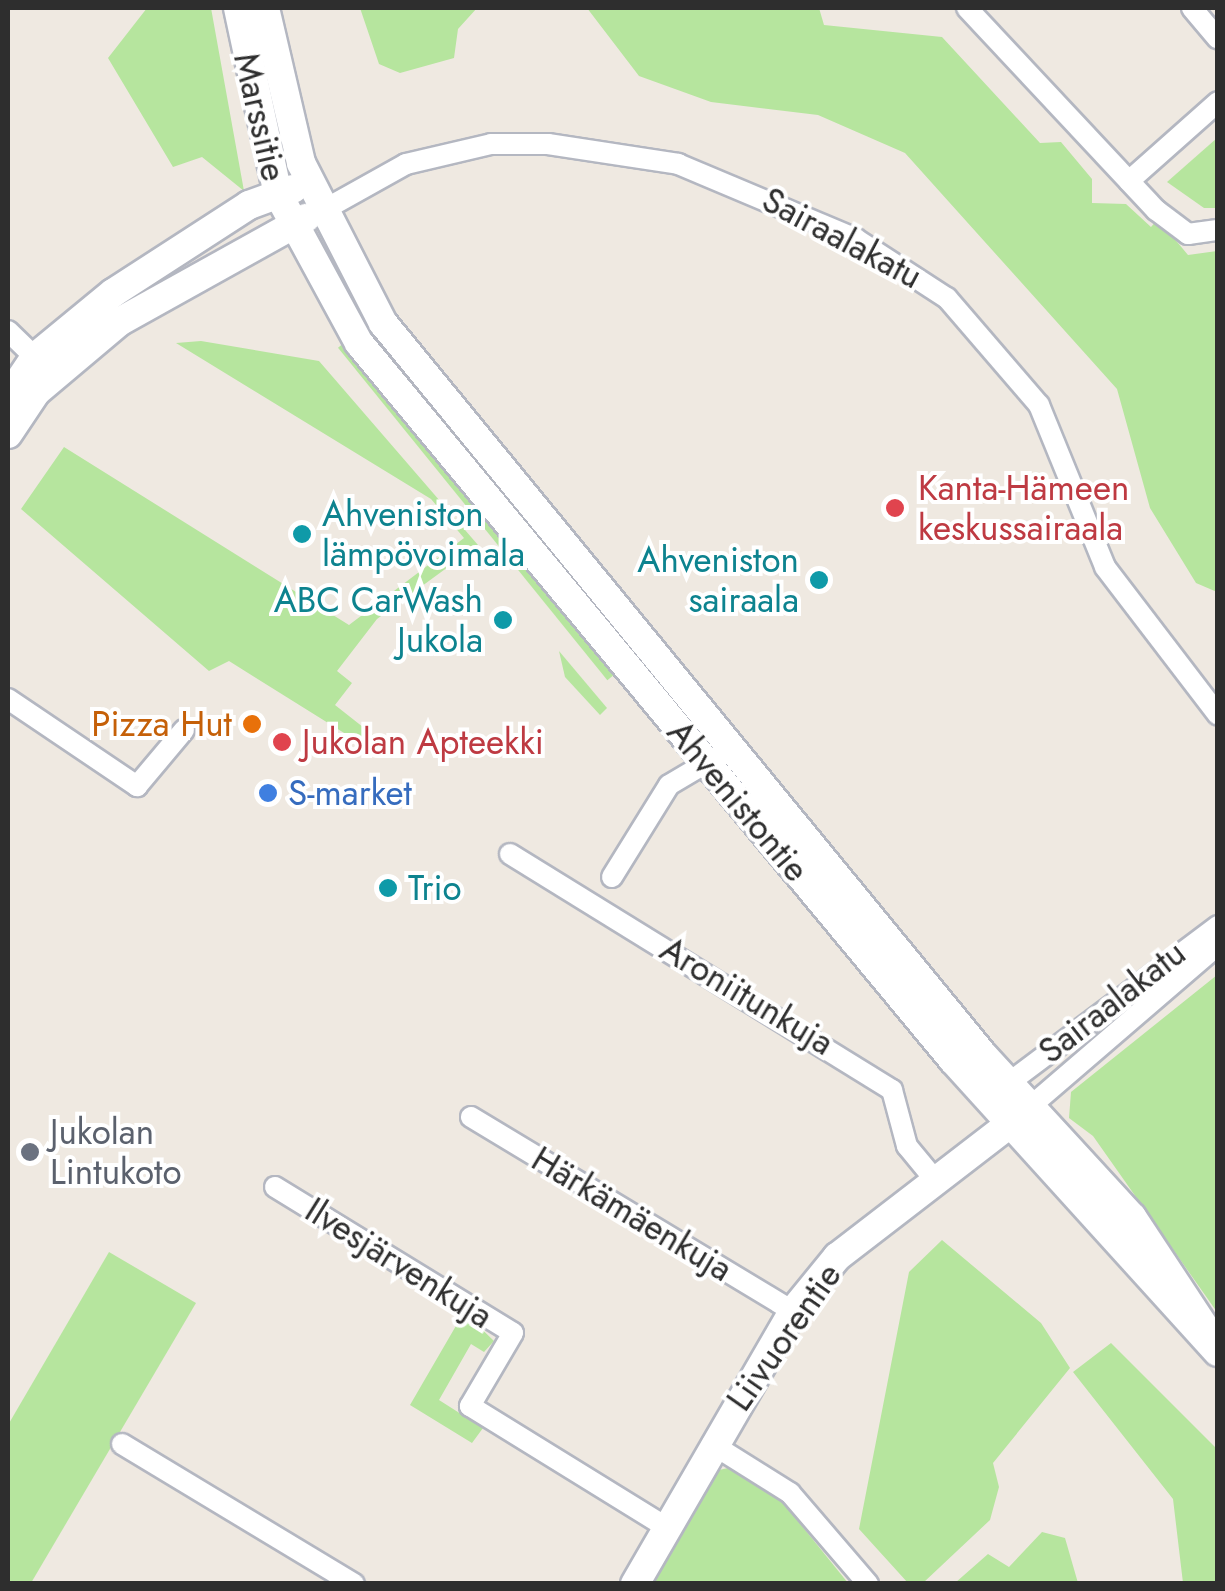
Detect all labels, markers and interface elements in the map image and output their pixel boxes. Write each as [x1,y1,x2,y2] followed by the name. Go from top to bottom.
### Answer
[225,49,295,185] street label: Marssitie
[755,178,929,298] street label: Sairaalakatu
[918,467,1129,549] place label: Kanta-Hämeen keskussairaala
[322,493,525,575] place label: Ahveniston lämpövoimala
[882,495,908,521] marker: Kanta-Hämeen keskussairaala
[291,523,313,545] marker: Ahveniston lämpövoimala
[637,539,799,621] place label: Ahveniston sairaala
[808,569,830,591] marker: Ahveniston sairaala
[274,579,483,661] place label: ABC CarWash Jukola
[492,609,514,631] marker: ABC CarWash Jukola
[91,703,232,745] place label: Pizza Hut
[659,712,817,890] street label: Ahvenistontie
[241,713,263,735] marker: Pizza Hut
[302,721,544,763] place label: Jukolan Apteekki
[271,731,293,753] marker: Jukolan Apteekki
[288,772,412,814] place label: S-market
[257,782,279,804] marker: S-market
[408,867,462,909] place label: Trio
[377,877,399,899] marker: Trio
[653,928,841,1064] street label: Aroniitunkuja
[1030,932,1194,1072] street label: Sairaalakatu
[50,1111,181,1193] place label: Jukolan Lintukoto
[524,1138,740,1290] street label: Härkämäenkuja
[19,1141,41,1163] marker: Jukolan Lintukoto
[298,1189,500,1337] street label: Ilvesjärvenkuja
[718,1255,850,1419] street label: Liivuorentie

